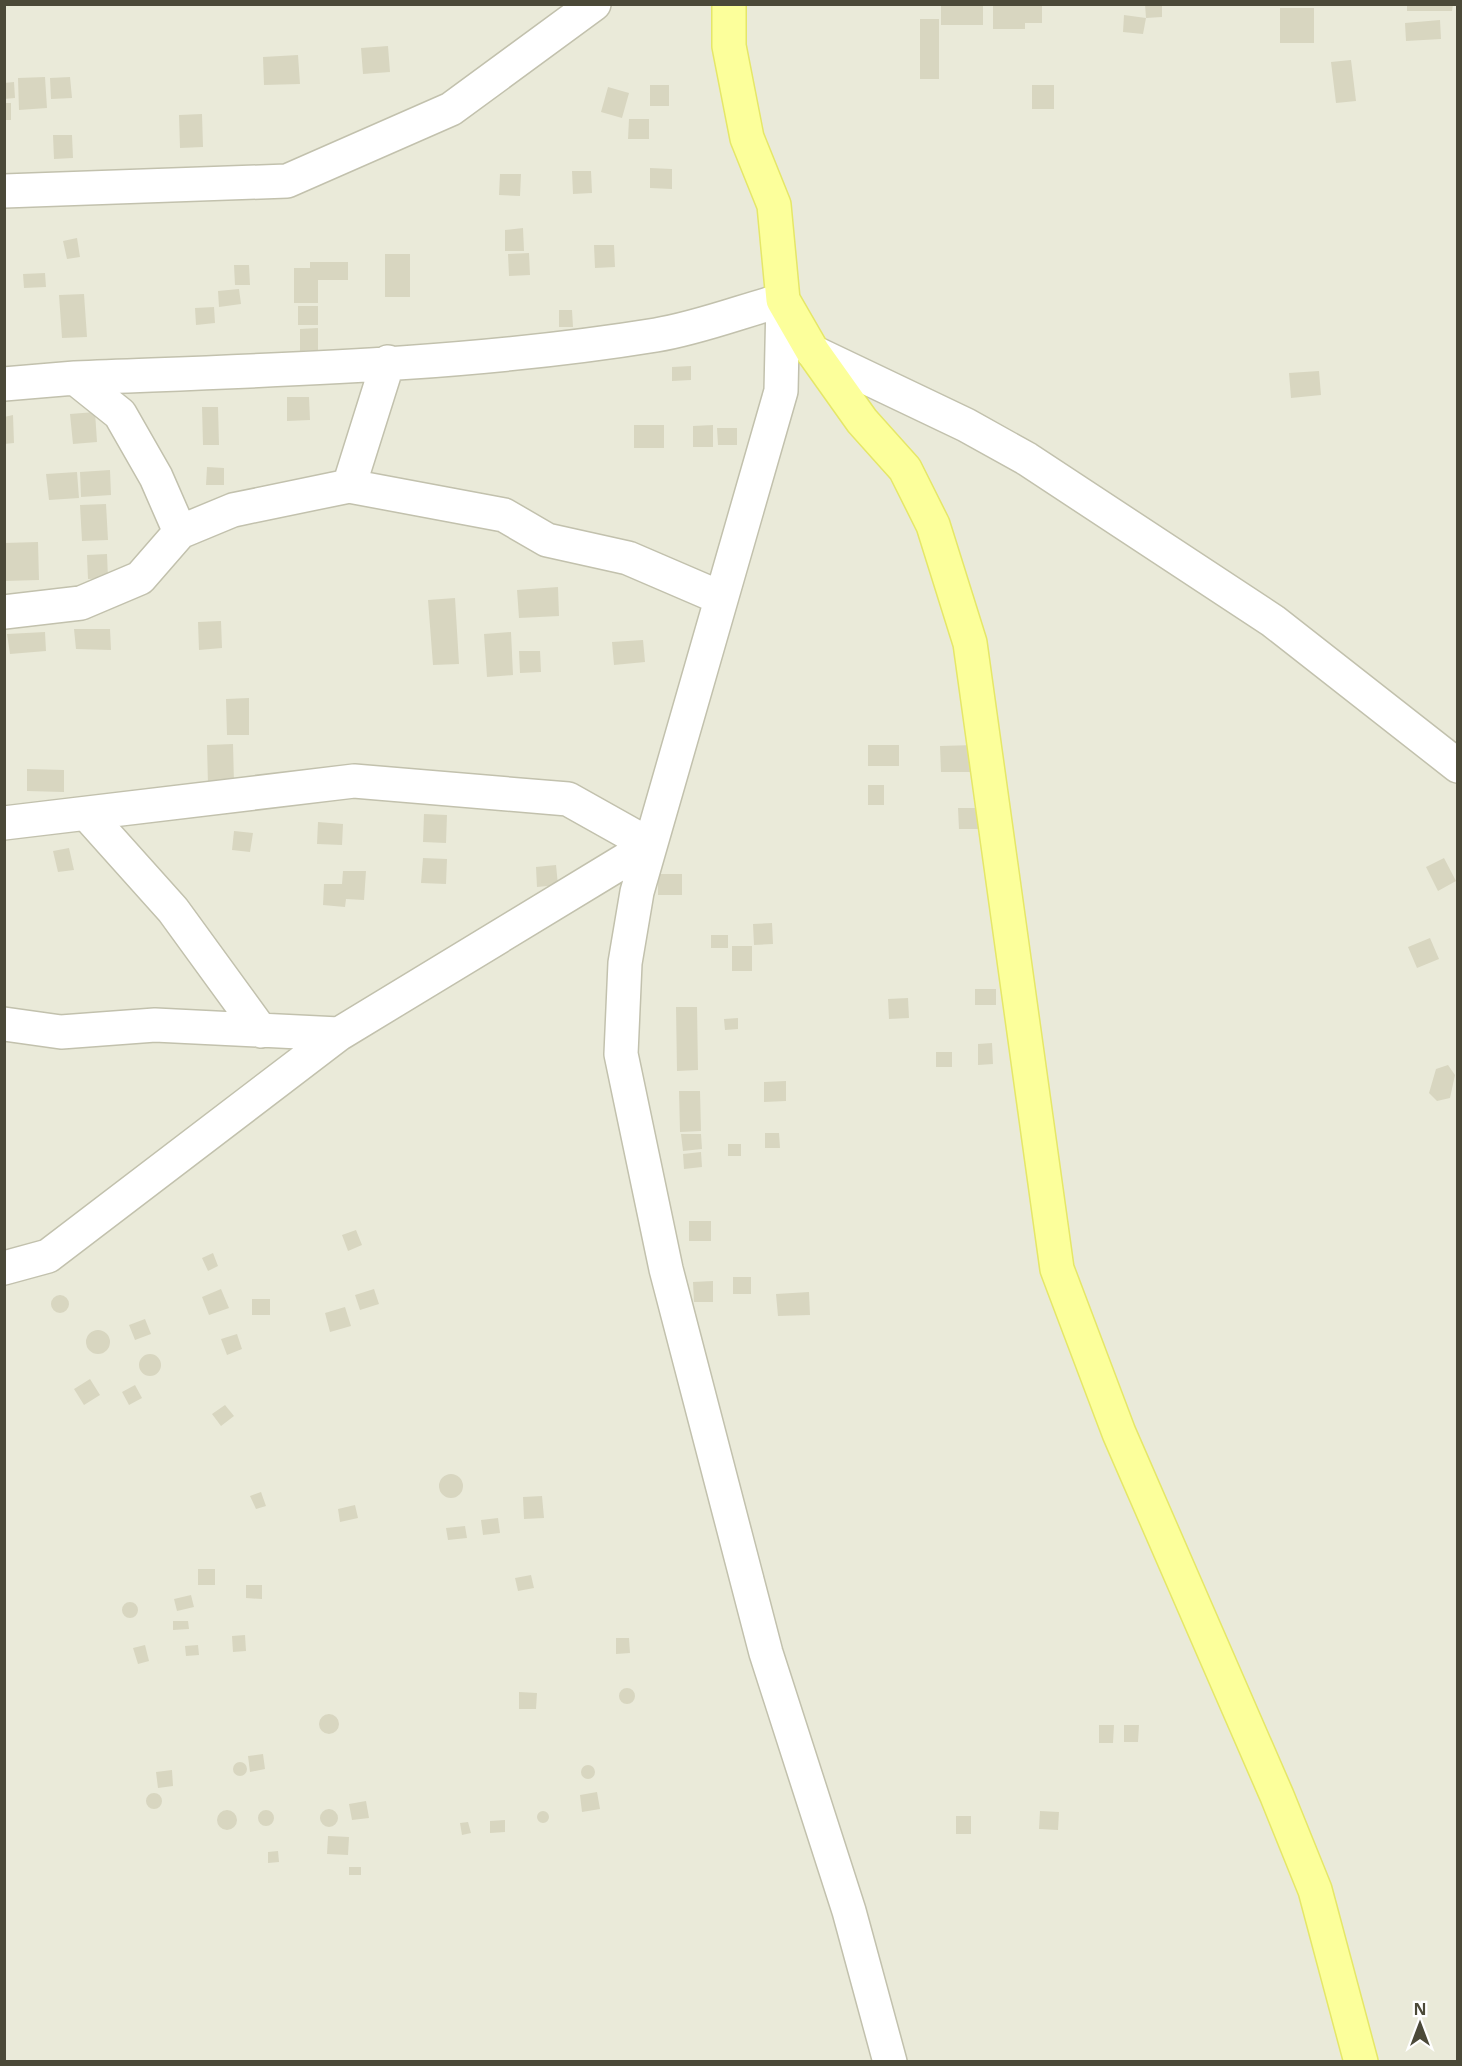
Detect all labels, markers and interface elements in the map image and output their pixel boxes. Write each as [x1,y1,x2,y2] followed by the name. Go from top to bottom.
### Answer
[1390,1994,1450,2054] north arrow
[1413,1998,1427,2020] text: N

